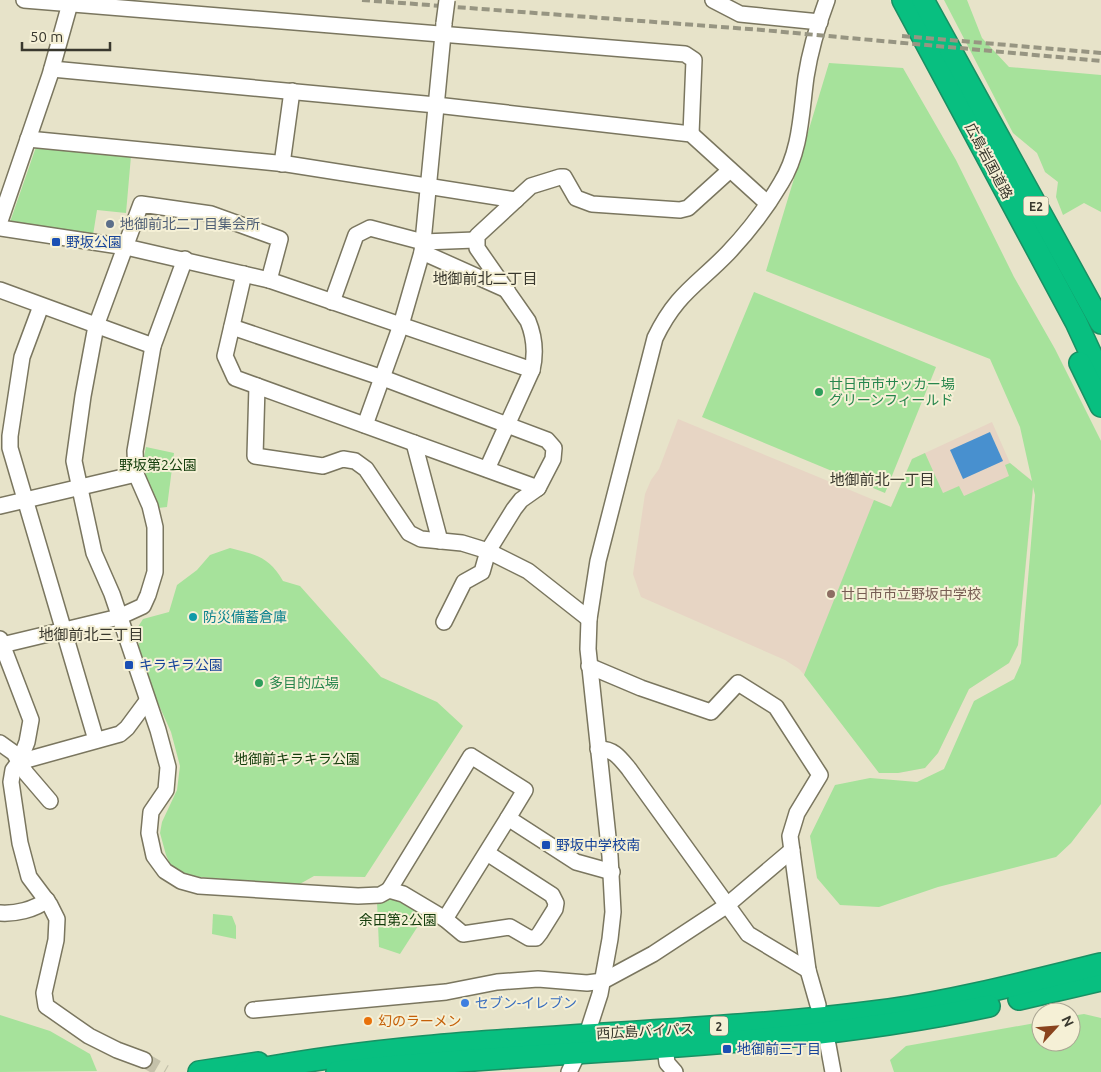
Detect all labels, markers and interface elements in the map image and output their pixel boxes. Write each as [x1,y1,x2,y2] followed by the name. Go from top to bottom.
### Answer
[22,20,110,52] scale bar
[30,28,63,45] text: 50 m
[962,120,1016,202] street label: 広島岩国道路
[1024,197,1048,216] road number: E2
[120,216,260,232] place label: 地御前北二丁目集会所
[104,218,116,230] marker: 地御前北二丁目集会所
[66,234,122,250] place label: 野坂公園
[50,236,62,248] marker: 野坂公園
[432,270,538,287] district label: 地御前北二丁目
[829,376,955,408] place label: 廿日市市サッカー場 グリーンフィールド
[813,386,825,398] marker: 廿日市市サッカー場 グリーンフィールド
[119,457,197,473] park label: 野坂第2公園
[829,471,935,488] district label: 地御前北一丁目
[841,586,981,602] place label: 廿日市市立野坂中学校
[825,588,837,600] marker: 廿日市市立野坂中学校
[203,609,287,625] place label: 防災備蓄倉庫
[187,611,199,623] marker: 防災備蓄倉庫
[38,626,144,643] district label: 地御前北三丁目
[139,657,223,673] place label: キラキラ公園
[123,659,135,671] marker: キラキラ公園
[269,675,339,691] place label: 多目的広場
[253,677,265,689] marker: 多目的広場
[234,751,360,767] park label: 地御前キラキラ公園
[556,837,640,853] place label: 野坂中学校南
[540,839,552,851] marker: 野坂中学校南
[359,912,437,928] park label: 余田第2公園
[475,995,577,1011] place label: セブン-イレブン
[459,997,471,1009] marker: セブン-イレブン
[1031,1002,1081,1052] north arrow
[378,1013,461,1029] place label: 幻のラーメン
[1058,1013,1077,1030] text: N
[362,1015,374,1027] marker: 幻のラーメン
[710,1016,728,1036] road number: 2
[596,1020,694,1042] street label: 西広島バイパス
[737,1041,821,1057] place label: 地御前三丁目
[721,1043,733,1055] marker: 地御前三丁目

